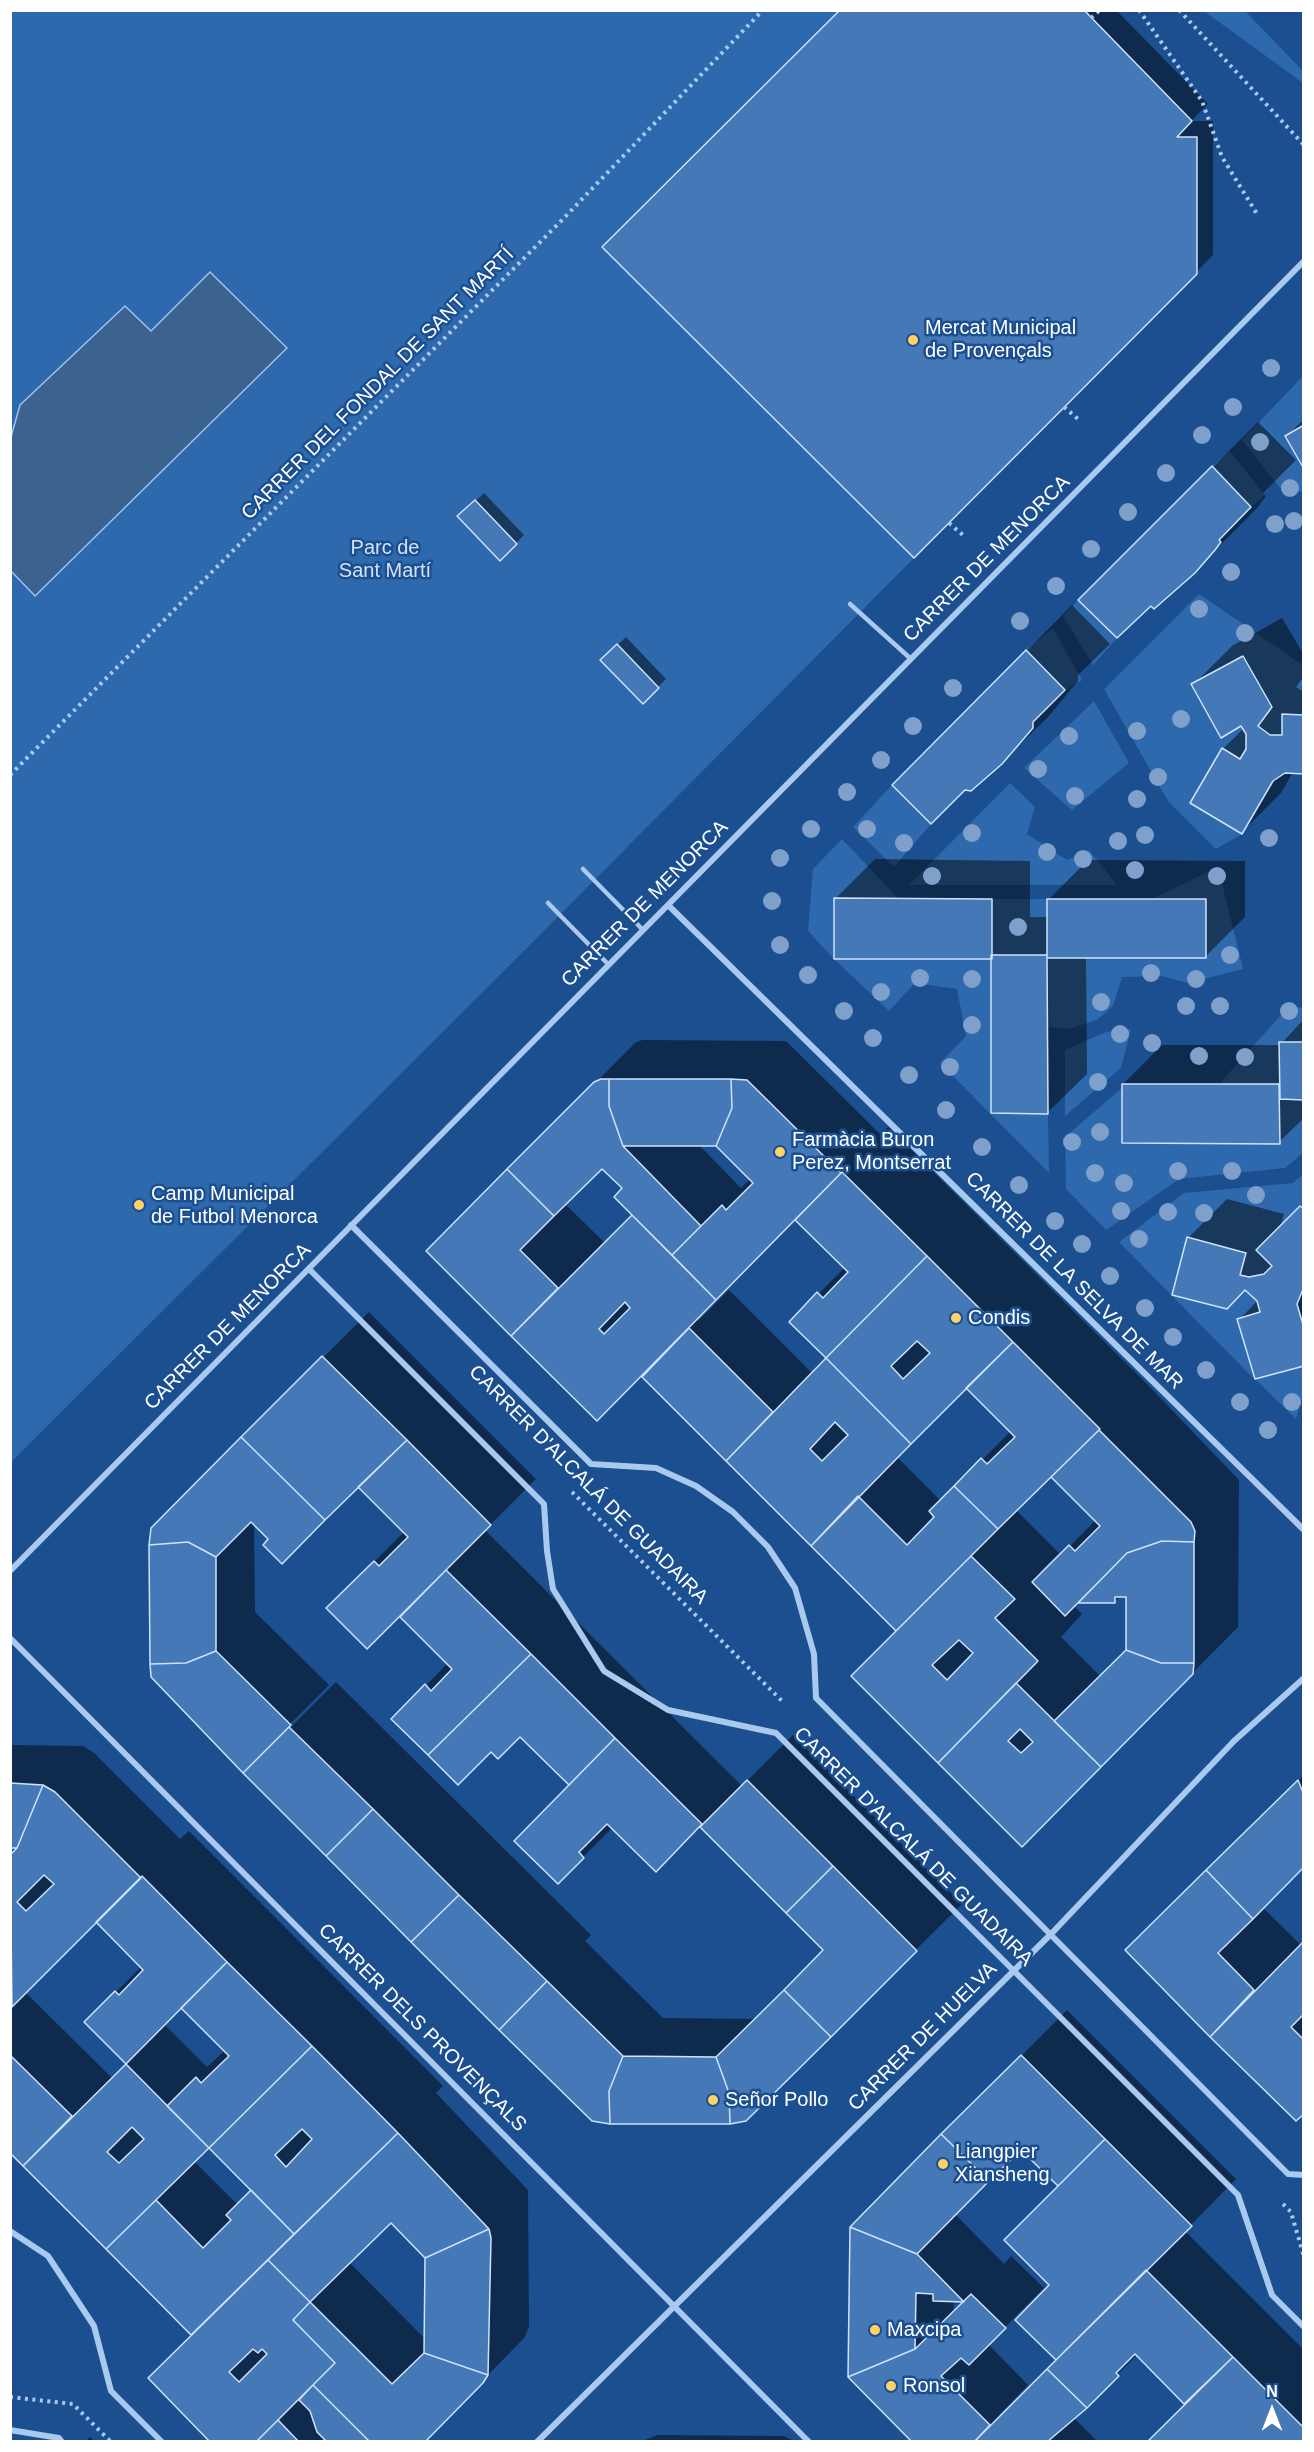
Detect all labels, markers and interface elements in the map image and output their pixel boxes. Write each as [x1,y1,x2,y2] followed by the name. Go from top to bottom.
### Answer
[237,243,519,525] street label: CARRER DEL FONDAL DE SANT MARTÍ
[925,316,1076,363] place label: Mercat Municipal de Provençals
[906,333,920,347] marker: Mercat Municipal de Provençals
[899,471,1075,647] street label: CARRER DE MENORCA
[339,536,431,583] park label: Parc de Sant Martí
[557,816,733,992] street label: CARRER DE MENORCA
[792,1128,951,1175] place label: Farmàcia Buron Perez, Montserrat
[773,1145,787,1159] marker: Farmàcia Buron Perez, Montserrat
[960,1167,1188,1395] street label: CARRER DE LA SELVA DE MAR
[151,1182,318,1229] place label: Camp Municipal de Futbol Menorca
[132,1198,146,1212] marker: Camp Municipal de Futbol Menorca
[140,1239,316,1415] street label: CARRER DE MENORCA
[968,1306,1030,1330] place label: Condis
[949,1311,963,1325] marker: Condis
[463,1360,713,1610] street label: CARRER D'ALCALÁ DE GUADAIRA
[788,1722,1038,1972] street label: CARRER D'ALCALÁ DE GUADAIRA
[313,1919,531,2137] street label: CARRER DELS PROVENÇALS
[844,1958,1002,2116] street label: CARRER DE HUELVA
[725,2088,828,2112] place label: Señor Pollo
[706,2093,720,2107] marker: Señor Pollo
[955,2140,1050,2187] place label: Liangpier Xiansheng
[936,2157,950,2171] marker: Liangpier Xiansheng
[887,2318,961,2342] place label: Maxcipa
[868,2323,882,2337] marker: Maxcipa
[903,2374,965,2398] place label: Ronsol
[884,2379,898,2393] marker: Ronsol
[1242,2380,1302,2440] north arrow
[1266,2383,1278,2400] text: N

